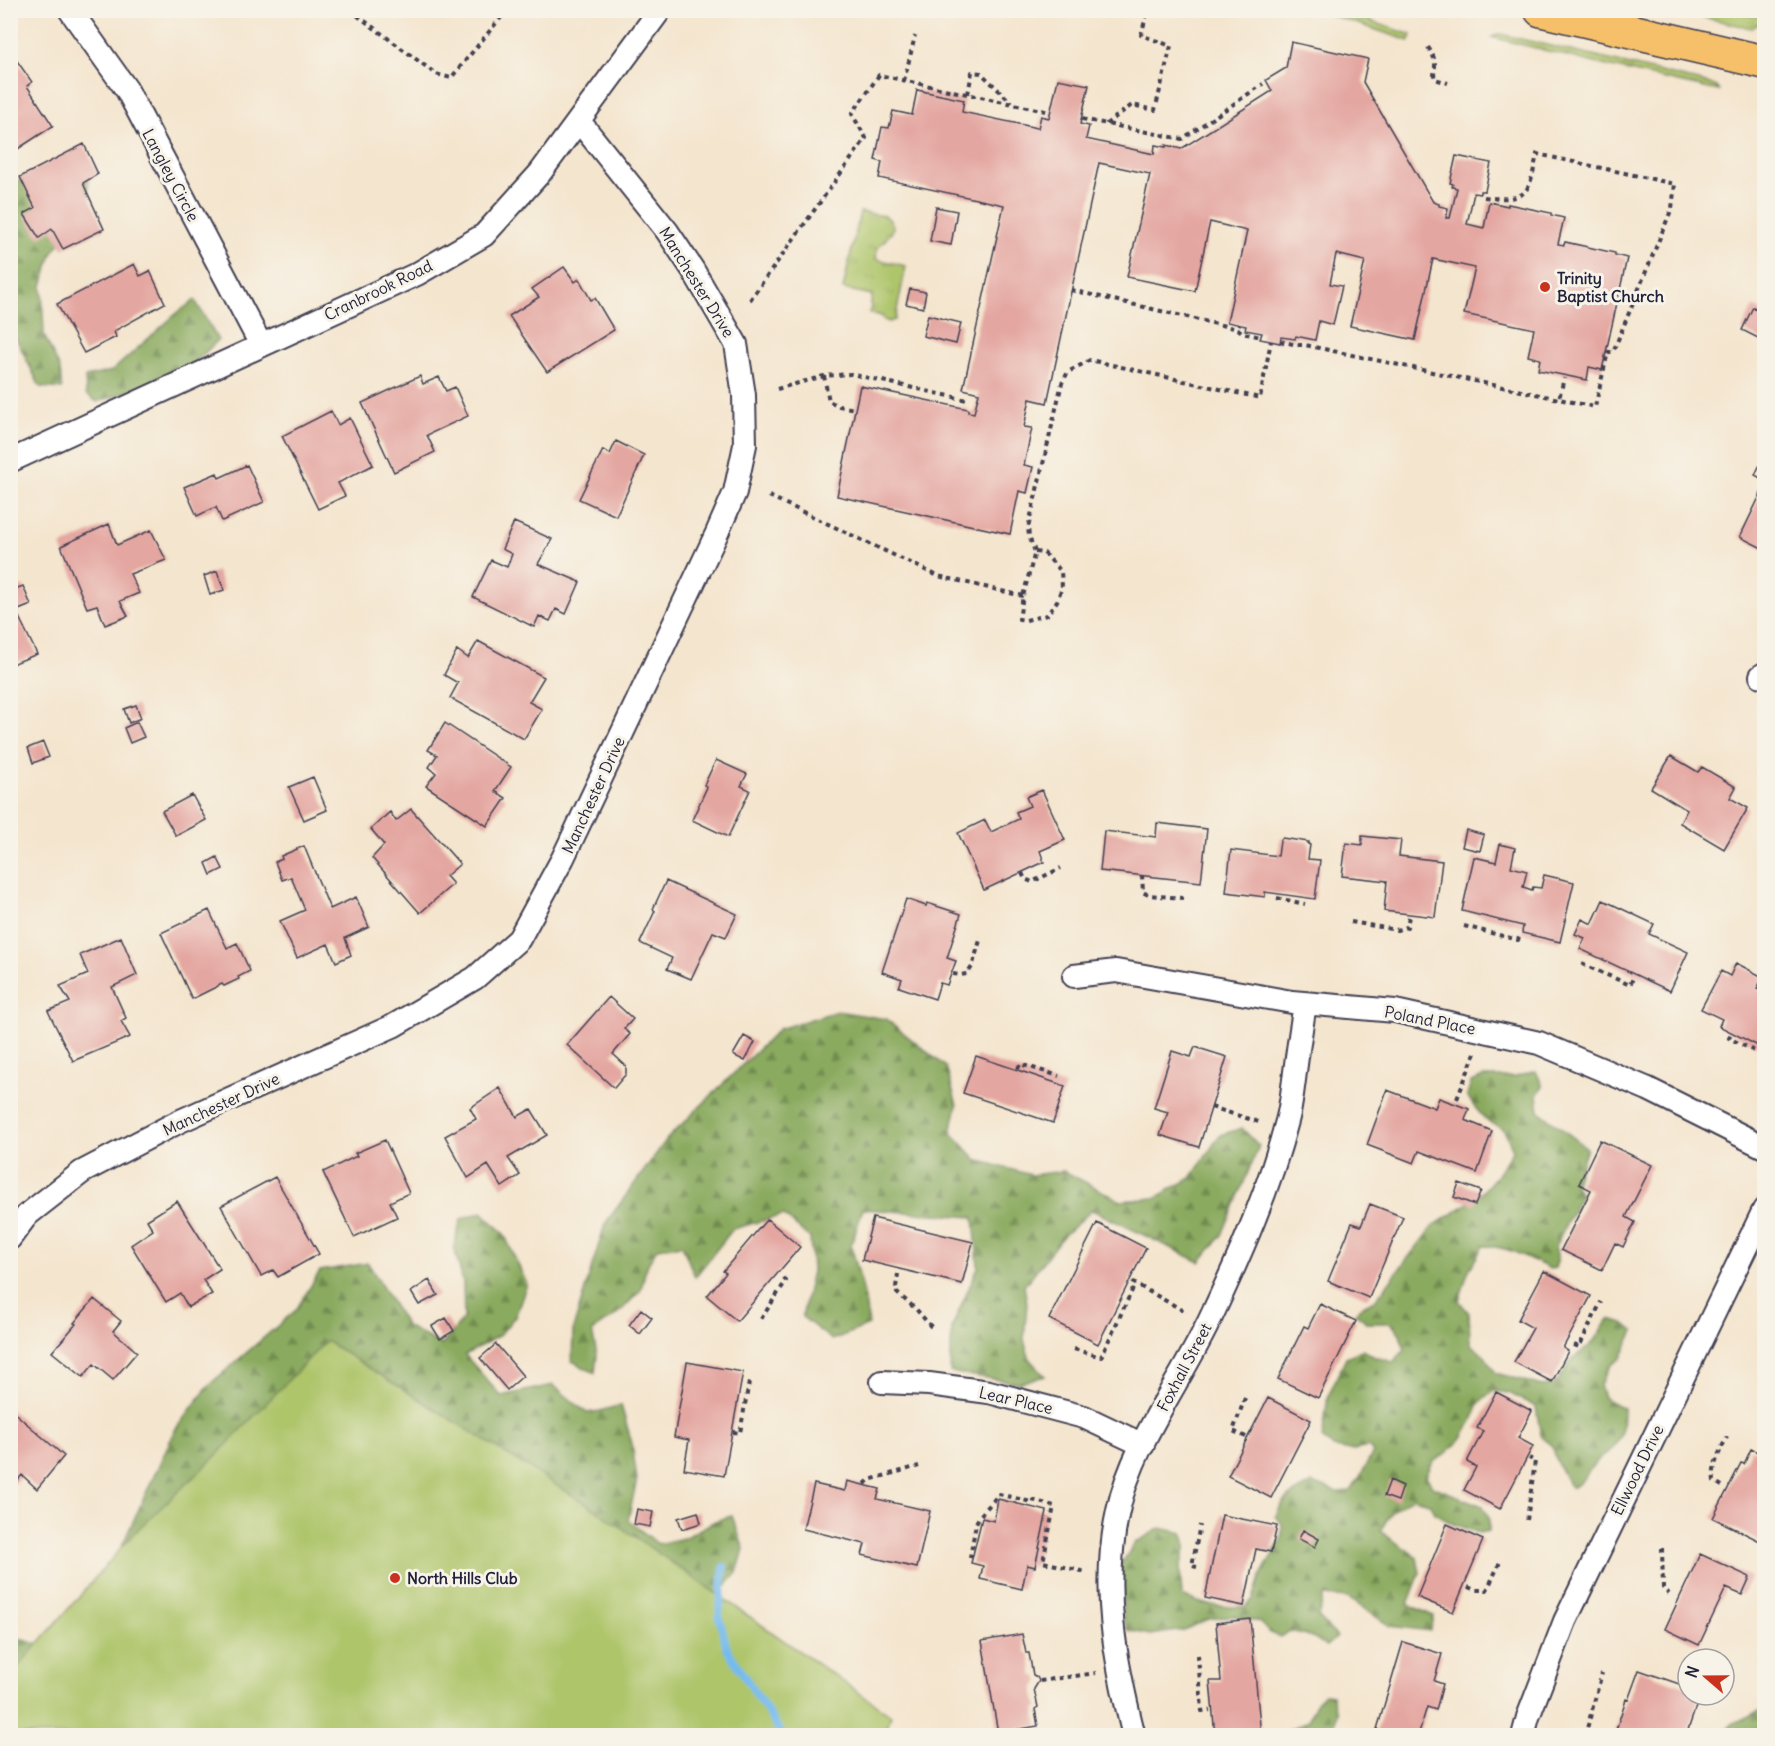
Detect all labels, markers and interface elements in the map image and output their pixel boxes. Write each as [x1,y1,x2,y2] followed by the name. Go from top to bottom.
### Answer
[138,125,204,225] street label: Langley Circle
[655,223,739,341] street label: Manchester Drive
[321,255,435,325] street label: Cranbrook Road
[1557,268,1664,307] place label: Trinity Baptist Church
[1538,280,1552,294] marker: Trinity Baptist Church
[557,733,629,857] street label: Manchester Drive
[1383,1001,1477,1039] street label: Poland Place
[159,1068,283,1140] street label: Manchester Drive
[1152,1319,1216,1415] street label: Foxhall Street
[977,1382,1055,1418] street label: Lear Place
[1606,1421,1668,1519] street label: Ellwood Drive
[407,1568,518,1588] place label: North Hills Club
[388,1571,402,1585] marker: North Hills Club
[1676,1647,1736,1707] north arrow
[1681,1663,1703,1680] text: N

